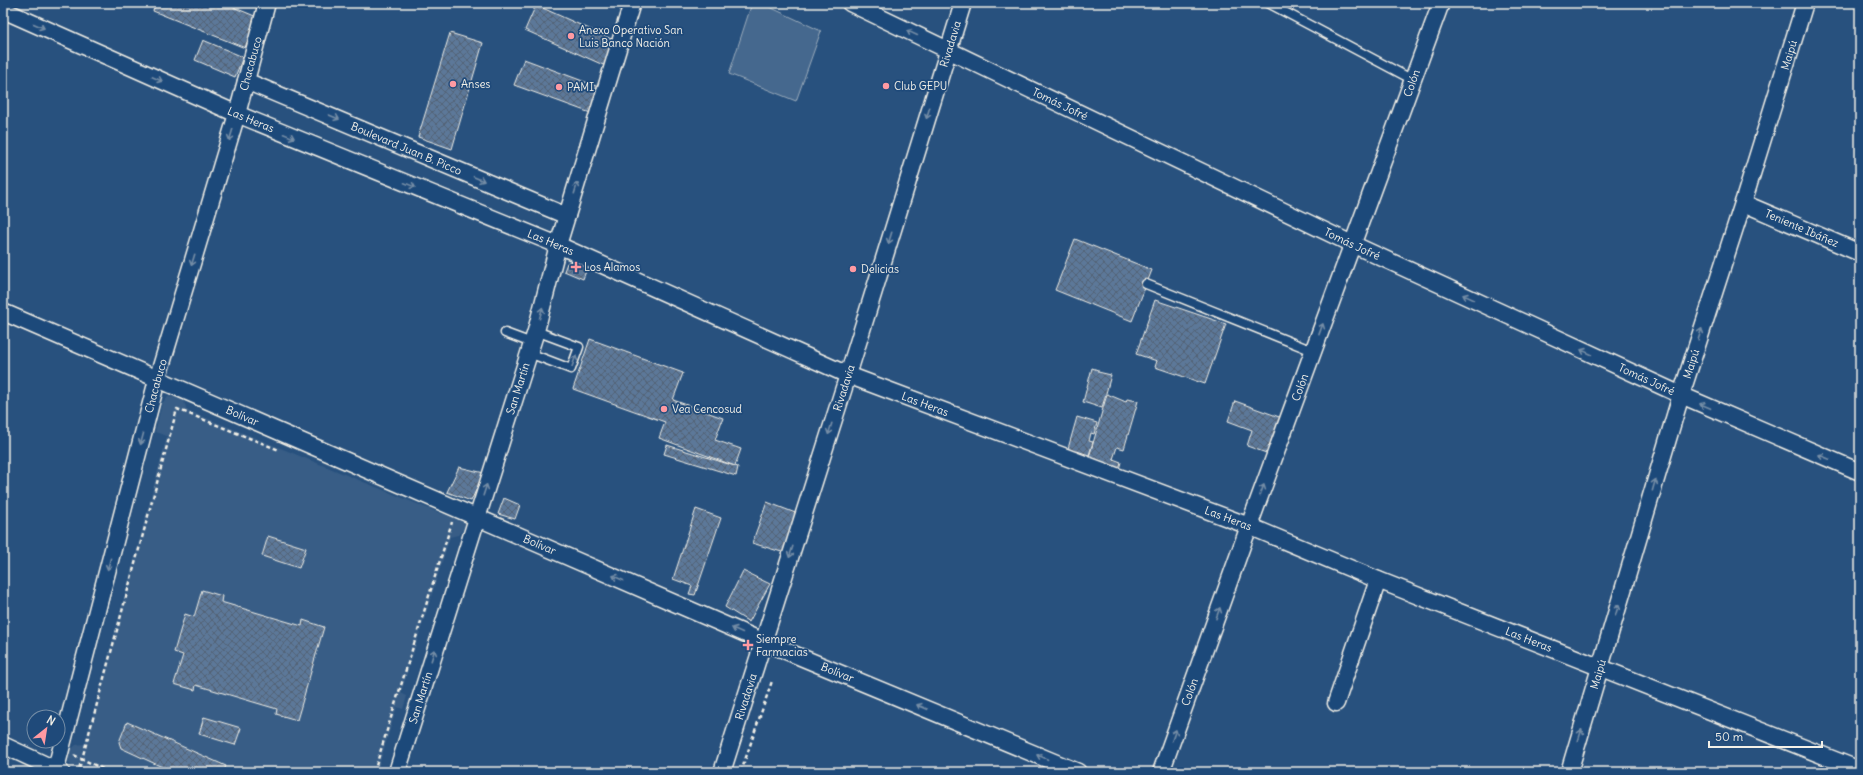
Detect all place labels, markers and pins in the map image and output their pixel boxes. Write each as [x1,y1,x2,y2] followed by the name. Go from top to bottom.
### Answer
[579,23,683,50] place label: Anexo Operativo San Luis Banco Nación
[566,31,576,41] marker: Anexo Operativo San Luis Banco Nación
[461,77,490,91] place label: Anses
[448,79,458,89] marker: Anses
[894,79,947,93] place label: Club GEPU
[567,80,594,94] place label: PAMI
[881,81,891,91] marker: Club GEPU
[554,82,564,92] marker: PAMI
[584,260,640,274] place label: Los Alamos
[571,262,581,272] marker: Los Alamos
[861,262,899,276] place label: Delicias
[848,264,858,274] marker: Delicias
[672,402,743,416] place label: Vea Cencosud
[659,404,669,414] marker: Vea Cencosud
[756,632,808,659] place label: Siempre Farmacias
[743,640,753,650] marker: Siempre Farmacias

